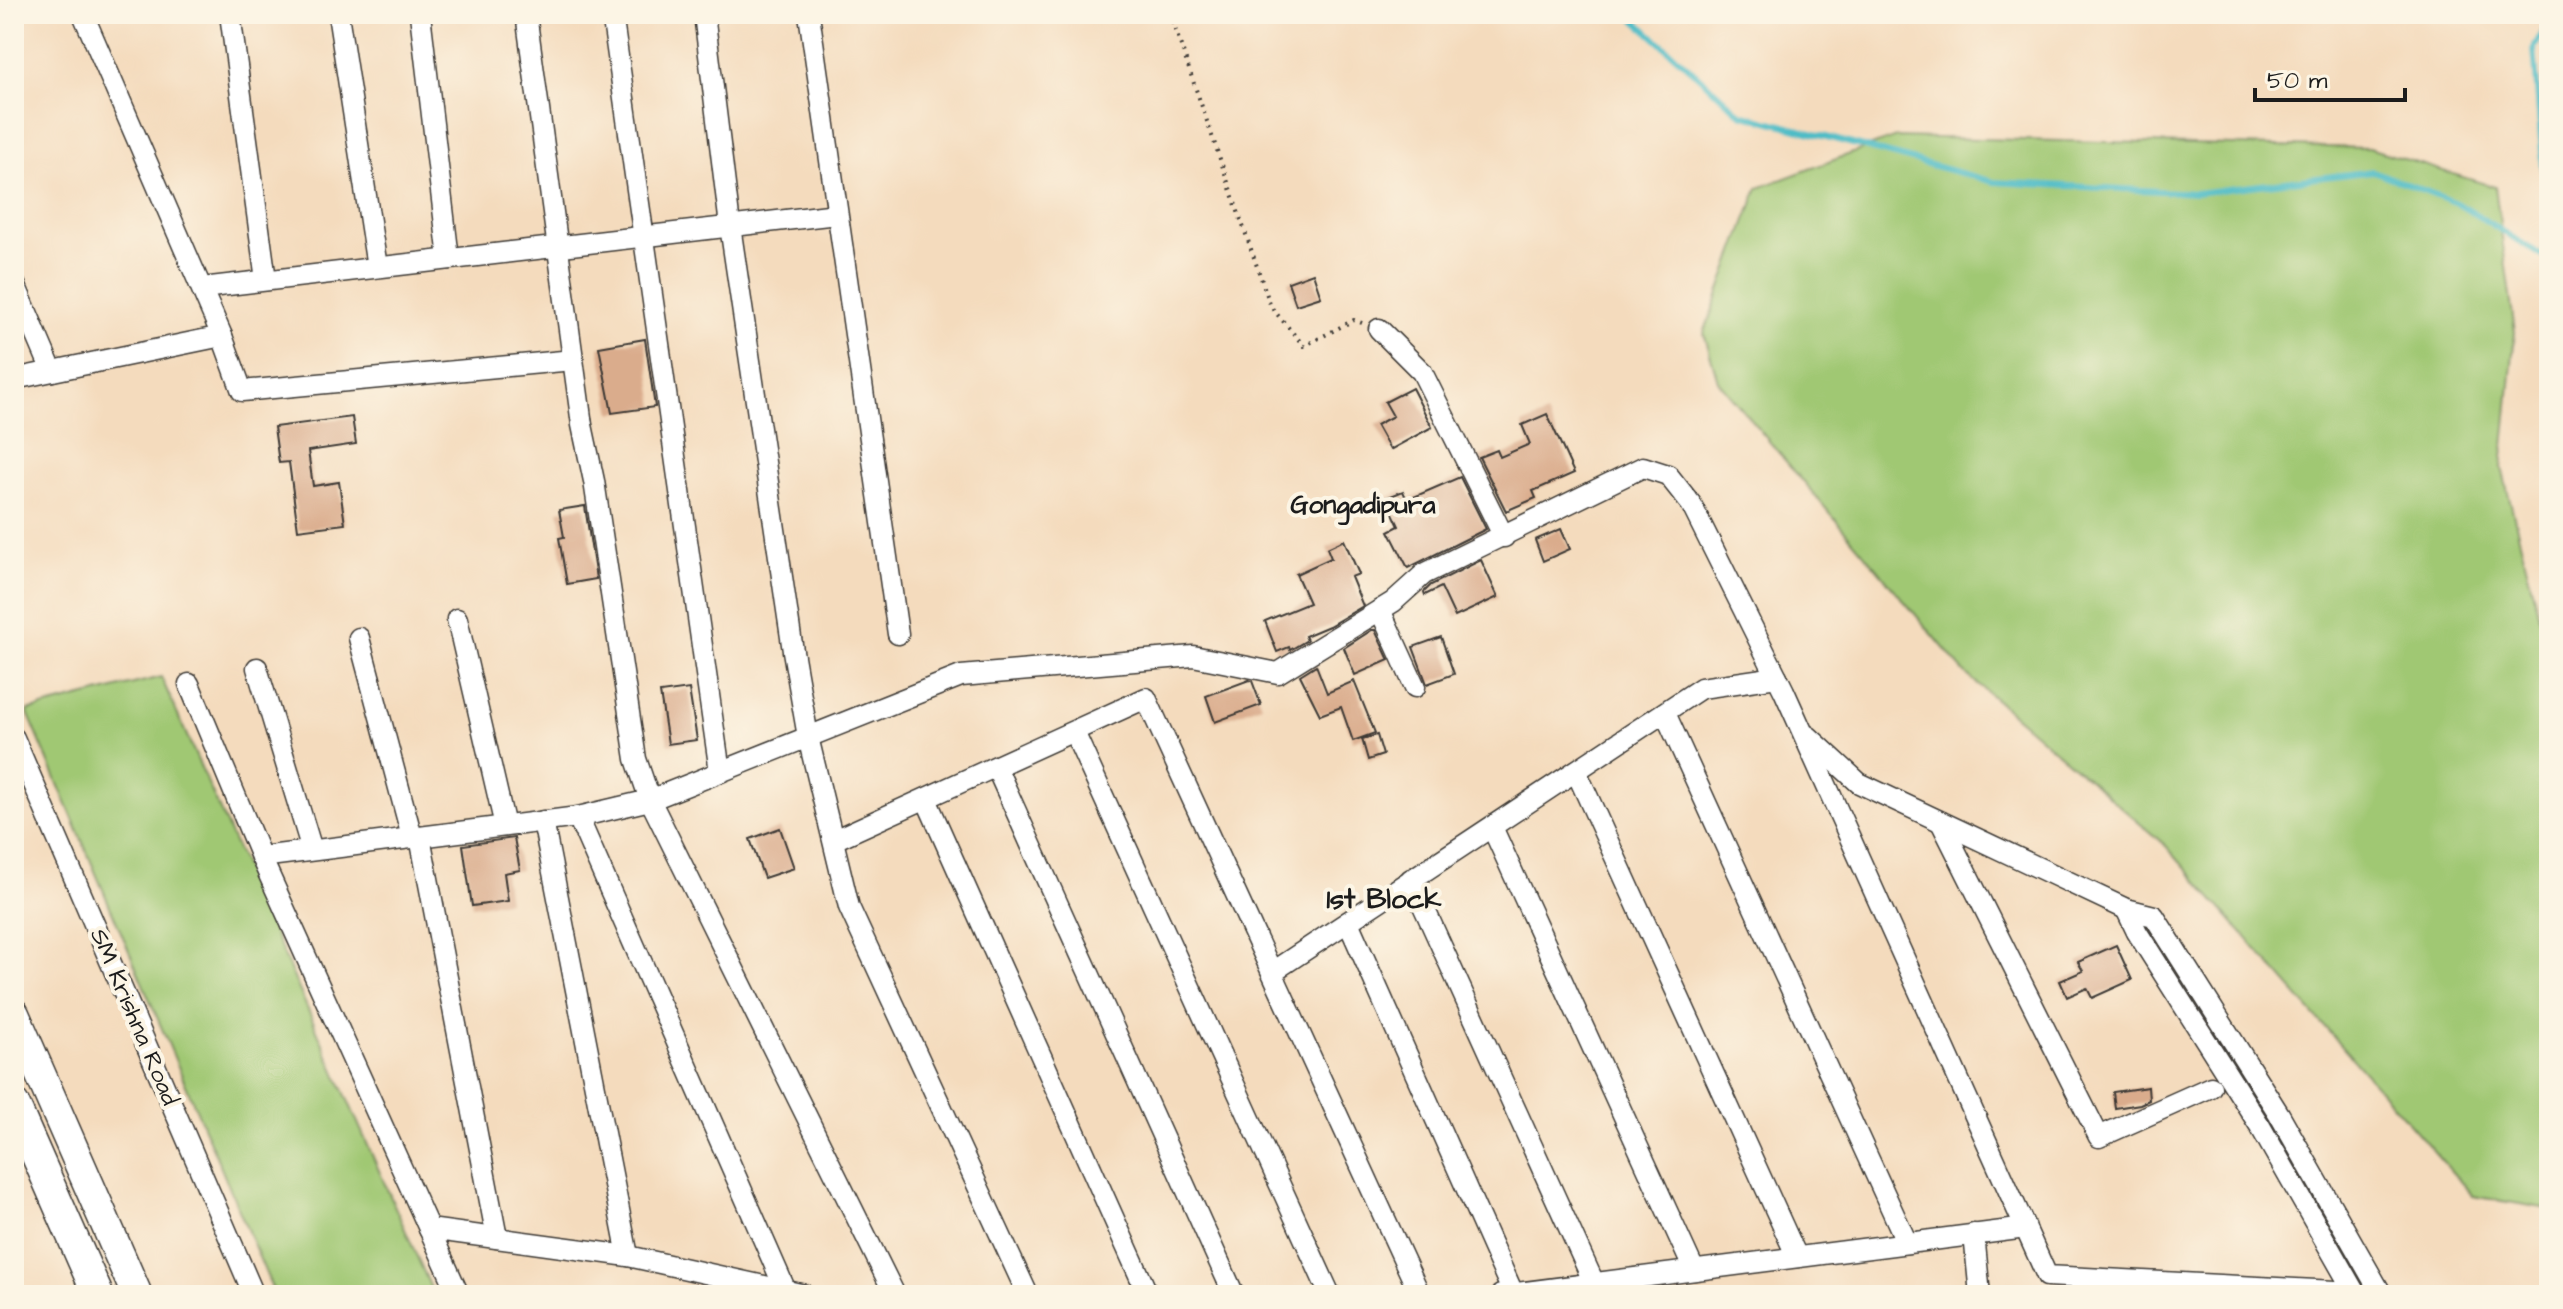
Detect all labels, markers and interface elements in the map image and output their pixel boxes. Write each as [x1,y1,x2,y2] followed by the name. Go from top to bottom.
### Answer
[2255,52,2405,102] scale bar
[2267,64,2328,98] text: 50 m
[1291,487,1436,526] district label: Gongadipura
[1326,880,1442,919] district label: 1st Block
[81,923,187,1111] street label: SM Krishna Road

